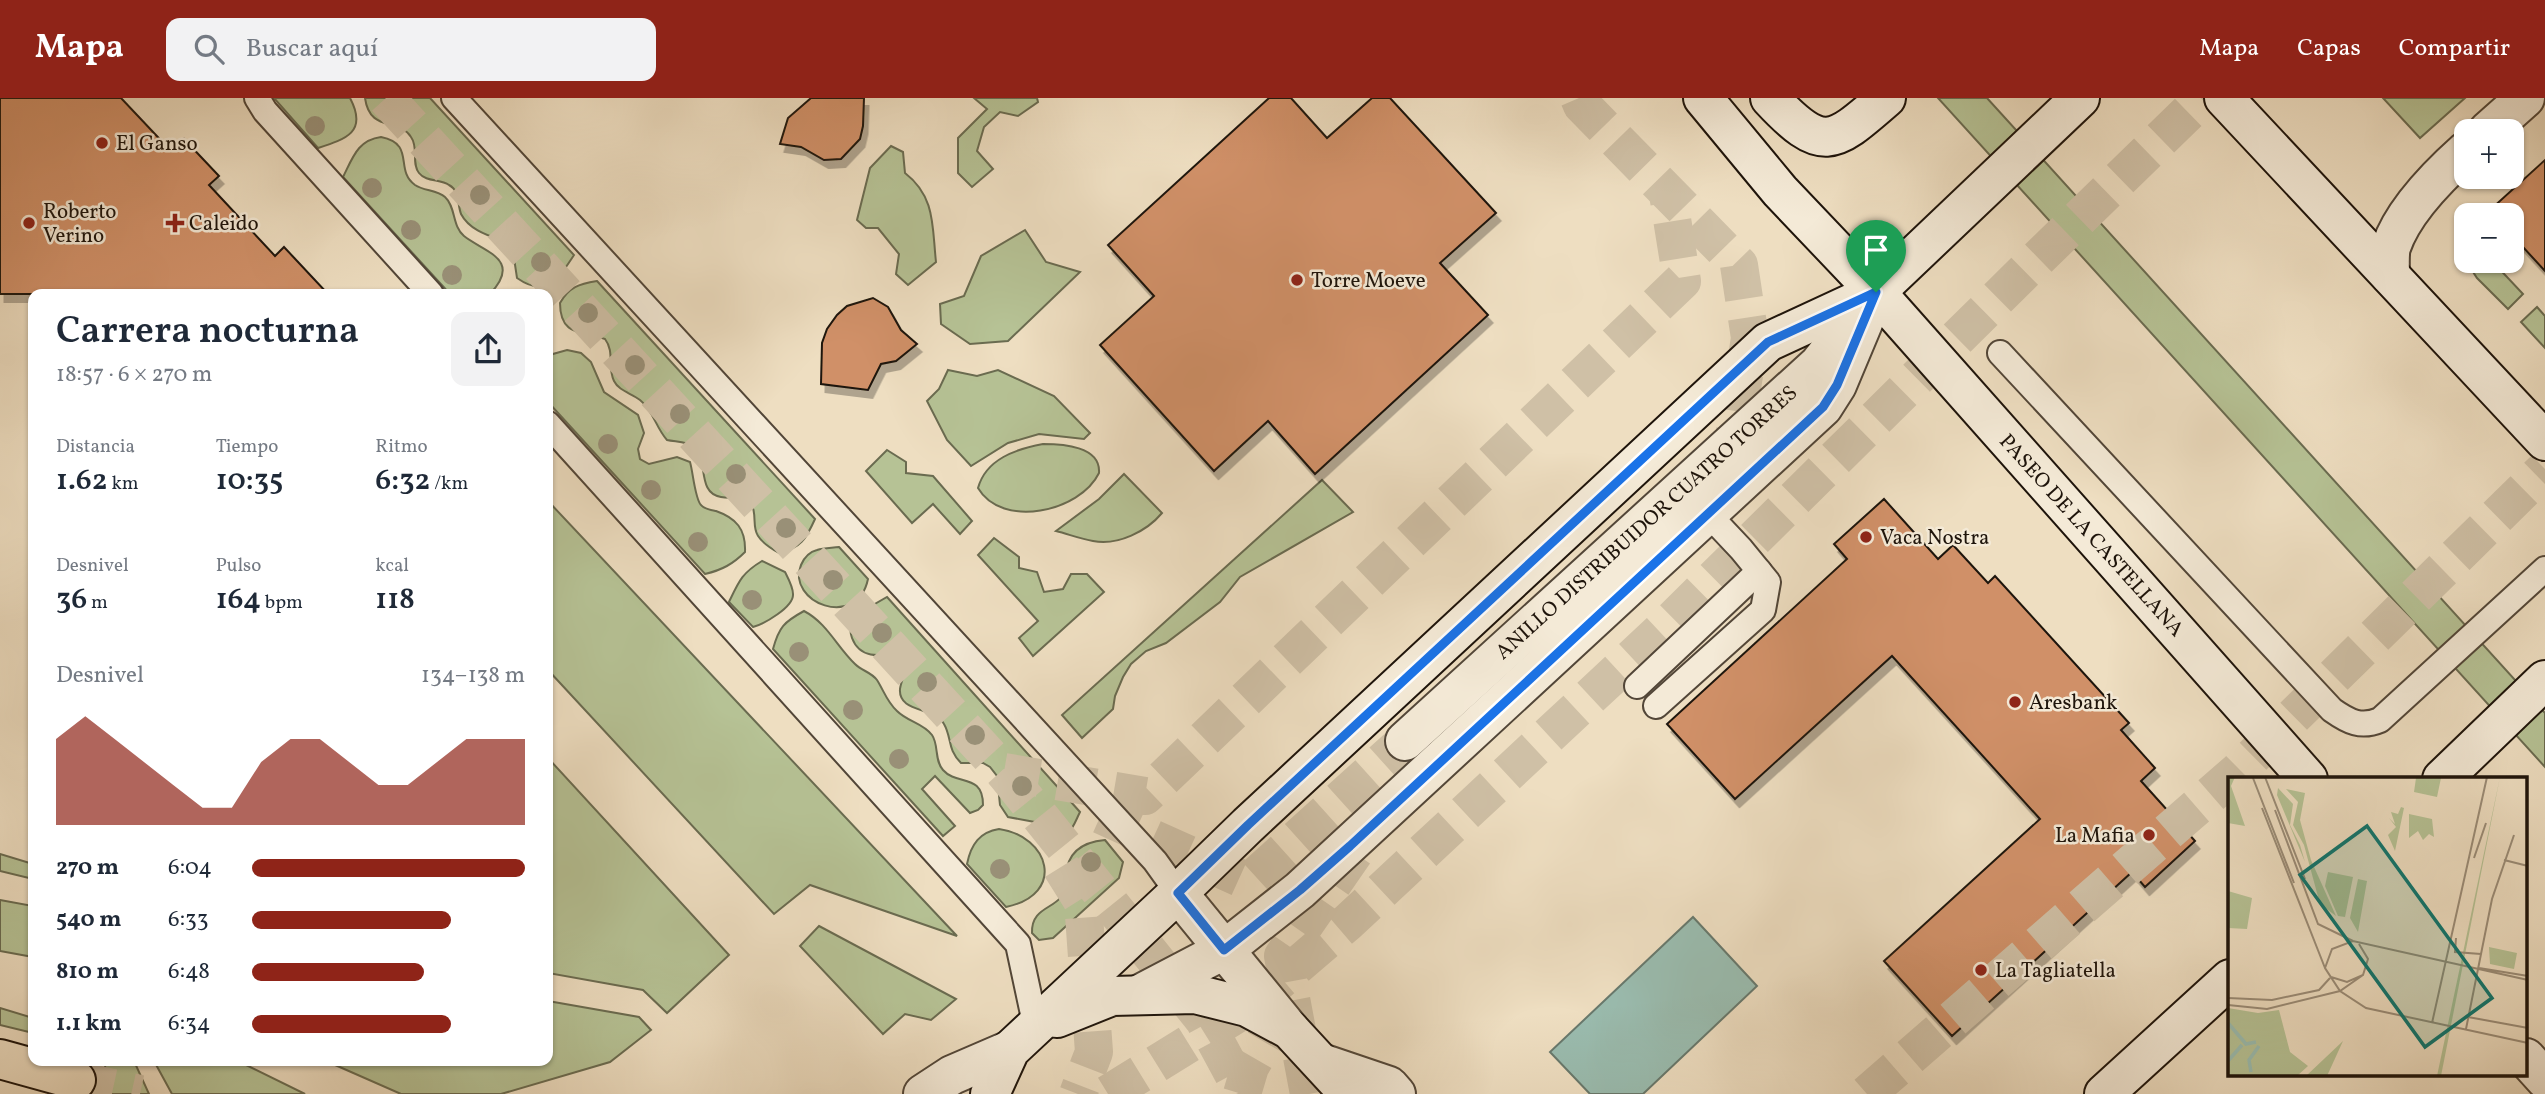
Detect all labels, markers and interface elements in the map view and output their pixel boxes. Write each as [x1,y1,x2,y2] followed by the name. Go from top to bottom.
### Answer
[166,18,656,81] search box
[35,26,124,72] text: Mapa
[190,30,228,68] icon: search
[246,31,378,67] text: Buscar aquí
[2199,32,2259,66] text: Mapa
[2297,32,2361,66] text: Capas
[2399,32,2510,66] text: Compartir
[2454,119,2524,273] map controls
[2454,119,2524,189] button: +
[116,130,198,159] place label: El Ganso
[94,135,110,151] marker: El Ganso
[43,198,116,251] place label: Roberto Verino
[2454,203,2524,273] button: −
[189,210,259,239] place label: Caleido
[21,215,37,231] marker: Roberto Verino
[167,215,183,231] marker: Caleido
[1846,220,1906,292] pin
[1857,231,1895,269] icon: arrive
[1311,267,1426,296] place label: Torre Moeve
[1289,272,1305,288] marker: Torre Moeve
[56,306,359,359] text: Carrera nocturna
[451,312,525,386] button: share
[56,359,212,391] text: 18:57 · 6 × 270 m
[1490,379,1804,667] street label: ANILLO DISTRIBUIDOR CUATRO TORRES
[1992,428,2190,644] street label: PASEO DE LA CASTELLANA
[56,434,135,460] text: Distancia
[216,434,278,460] text: Tiempo
[375,434,428,460] text: Ritmo
[56,460,108,502] text: 1.62
[216,460,284,502] text: 10:35
[375,460,430,502] text: 6:32
[108,471,139,497] text: km
[430,471,468,497] text: /km
[1880,524,1989,553] place label: Vaca Nostra
[1858,529,1874,545] marker: Vaca Nostra
[56,553,129,579] text: Desnivel
[216,553,261,579] text: Pulso
[375,553,409,579] text: kcal
[56,579,87,621] text: 36
[216,579,261,621] text: 164
[375,579,415,621] text: 118
[87,590,108,616] text: m
[261,590,303,616] text: bpm
[56,660,144,692] text: Desnivel
[421,660,525,692] text: 134–138 m
[2029,689,2118,718] place label: Aresbank
[2007,694,2023,710] marker: Aresbank
[2228,777,2528,1076] inset map
[2055,822,2135,851] place label: La Mafia
[2141,827,2157,843] marker: La Mafia
[56,852,119,884] text: 270 m
[168,852,212,884] text: 6:04
[56,904,122,936] text: 540 m
[168,904,209,936] text: 6:33
[56,956,119,988] text: 810 m
[168,956,210,988] text: 6:48
[1995,957,2116,986] place label: La Tagliatella
[1973,962,1989,978] marker: La Tagliatella
[56,1008,122,1040] text: 1.1 km
[168,1008,211,1040] text: 6:34

